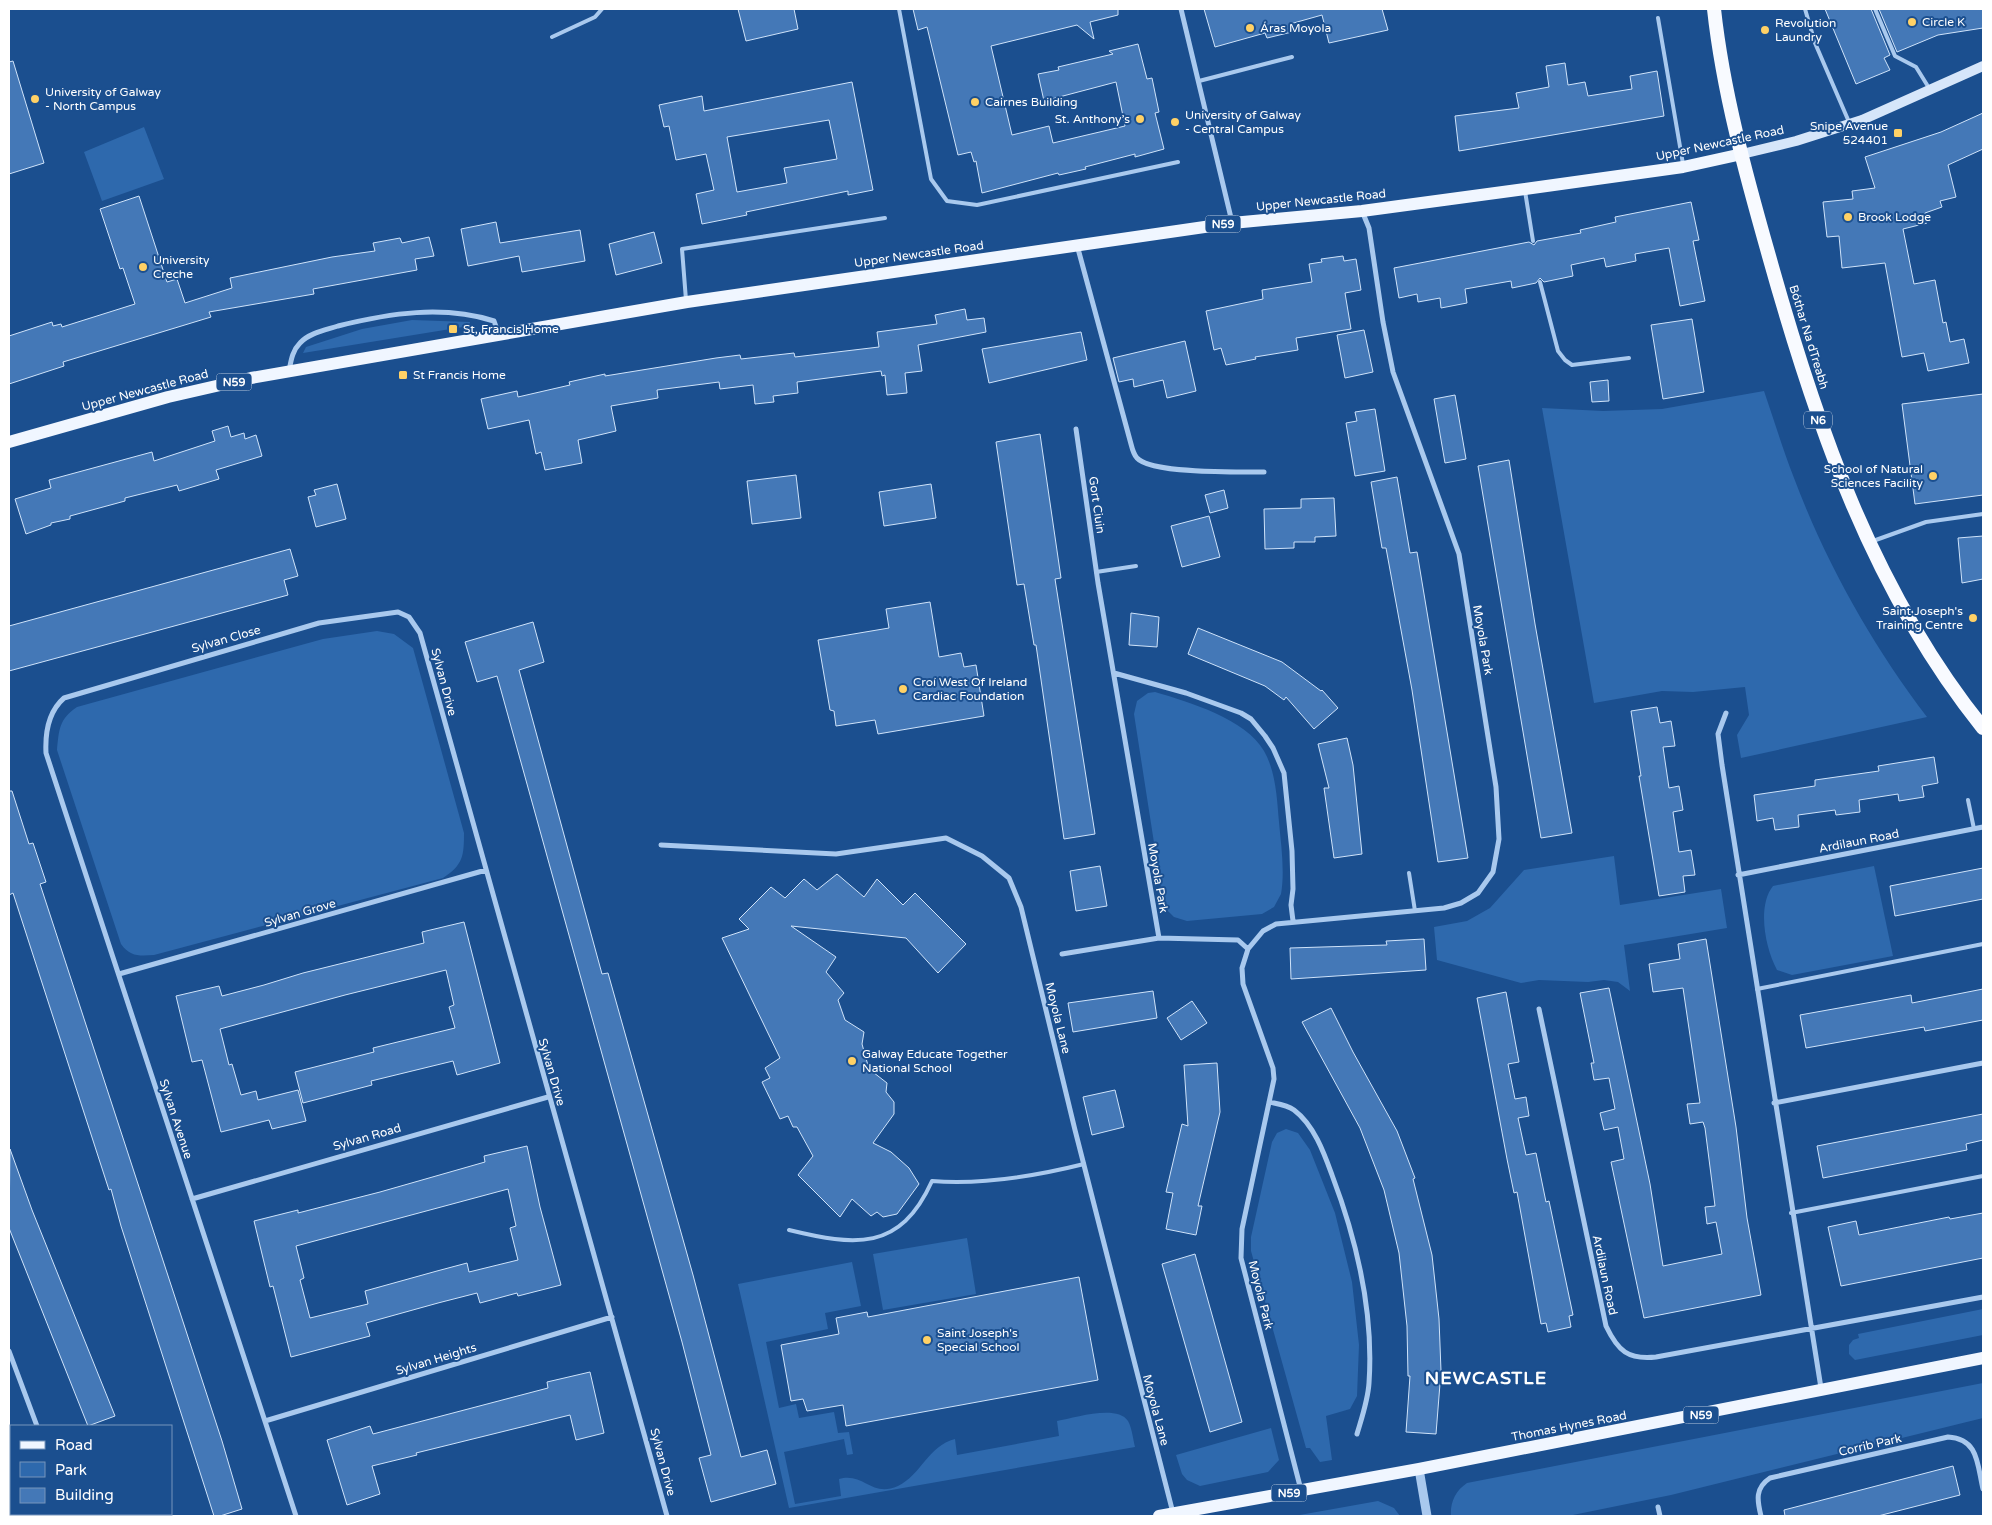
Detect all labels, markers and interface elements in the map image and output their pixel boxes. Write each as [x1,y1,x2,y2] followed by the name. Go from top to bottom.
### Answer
[1922,15,1965,29] place label: Circle K
[1775,16,1836,44] place label: Revolution Laundry
[1906,16,1918,28] marker: Circle K
[1260,21,1331,35] place label: Áras Moyola
[1244,22,1256,34] marker: Áras Moyola
[1759,24,1771,36] marker: Revolution Laundry
[45,85,162,113] place label: University of Galway - North Campus
[29,93,41,105] marker: University of Galway - North Campus
[985,95,1078,109] place label: Cairnes Building
[969,96,981,108] marker: Cairnes Building
[1185,108,1302,136] place label: University of Galway - Central Campus
[1055,112,1130,126] place label: St. Anthony’s
[1134,113,1146,125] marker: St. Anthony’s
[1169,116,1181,128] marker: University of Galway - Central Campus
[1810,119,1888,147] place label: Snipe Avenue 524401
[1655,123,1785,163] street label: Upper Newcastle Road
[1892,127,1904,139] marker: Snipe Avenue 524401
[1255,186,1387,214] street label: Upper Newcastle Road
[1858,210,1931,224] place label: Brook Lodge
[1842,211,1854,223] marker: Brook Lodge
[1206,215,1240,232] road number: N59
[853,238,985,270] street label: Upper Newcastle Road
[153,253,210,281] place label: University Creche
[137,261,149,273] marker: University Creche
[1786,283,1832,391] street label: Bóthar Na dTreabh
[463,322,559,336] place label: St, Francis Home
[447,323,459,335] marker: St, Francis Home
[80,366,210,414] street label: Upper Newcastle Road
[413,368,506,382] place label: St Francis Home
[397,369,409,381] marker: St Francis Home
[216,374,252,391] road number: N59
[1804,412,1832,428] road number: N6
[1824,462,1924,490] place label: School of Natural Sciences Facility
[1927,470,1939,482] marker: School of Natural Sciences Facility
[1086,475,1108,535] street label: Gort Ciuin
[1470,604,1496,677] street label: Moyola Park
[1876,604,1963,632] place label: Saint Joseph's Training Centre
[1967,612,1979,624] marker: Saint Joseph's Training Centre
[190,622,262,656] street label: Sylvan Close
[428,647,460,718] street label: Sylvan Drive
[913,675,1027,703] place label: Croí West Of Ireland Cardiac Foundation
[897,683,909,695] marker: Croí West Of Ireland Cardiac Foundation
[1818,826,1900,856] street label: Ardilaun Road
[1145,842,1171,915] street label: Moyola Park
[263,896,338,930] street label: Sylvan Grove
[1042,981,1074,1055] street label: Moyola Lane
[536,1037,568,1108] street label: Sylvan Drive
[862,1047,1008,1075] place label: Galway Educate Together National School
[846,1055,858,1067] marker: Galway Educate Together National School
[157,1077,196,1161] street label: Sylvan Avenue
[331,1121,403,1153] street label: Sylvan Road
[1590,1234,1620,1316] street label: Ardilaun Road
[1246,1259,1276,1331] street label: Moyola Park
[937,1326,1020,1354] place label: Saint Joseph's Special School
[921,1334,933,1346] marker: Saint Joseph's Special School
[394,1340,478,1378] street label: Sylvan Heights
[1425,1367,1547,1389] district label: NEWCASTLE
[1140,1373,1172,1447] street label: Moyola Lane
[1684,1406,1718,1424] road number: N59
[1510,1408,1628,1444] street label: Thomas Hynes Road
[10,1425,172,1515] legend
[647,1427,679,1498] street label: Sylvan Drive
[1837,1431,1903,1459] street label: Corrib Park
[55,1436,93,1454] text: Road
[55,1461,87,1479] text: Park
[1272,1485,1306,1502] road number: N59
[55,1486,114,1504] text: Building

